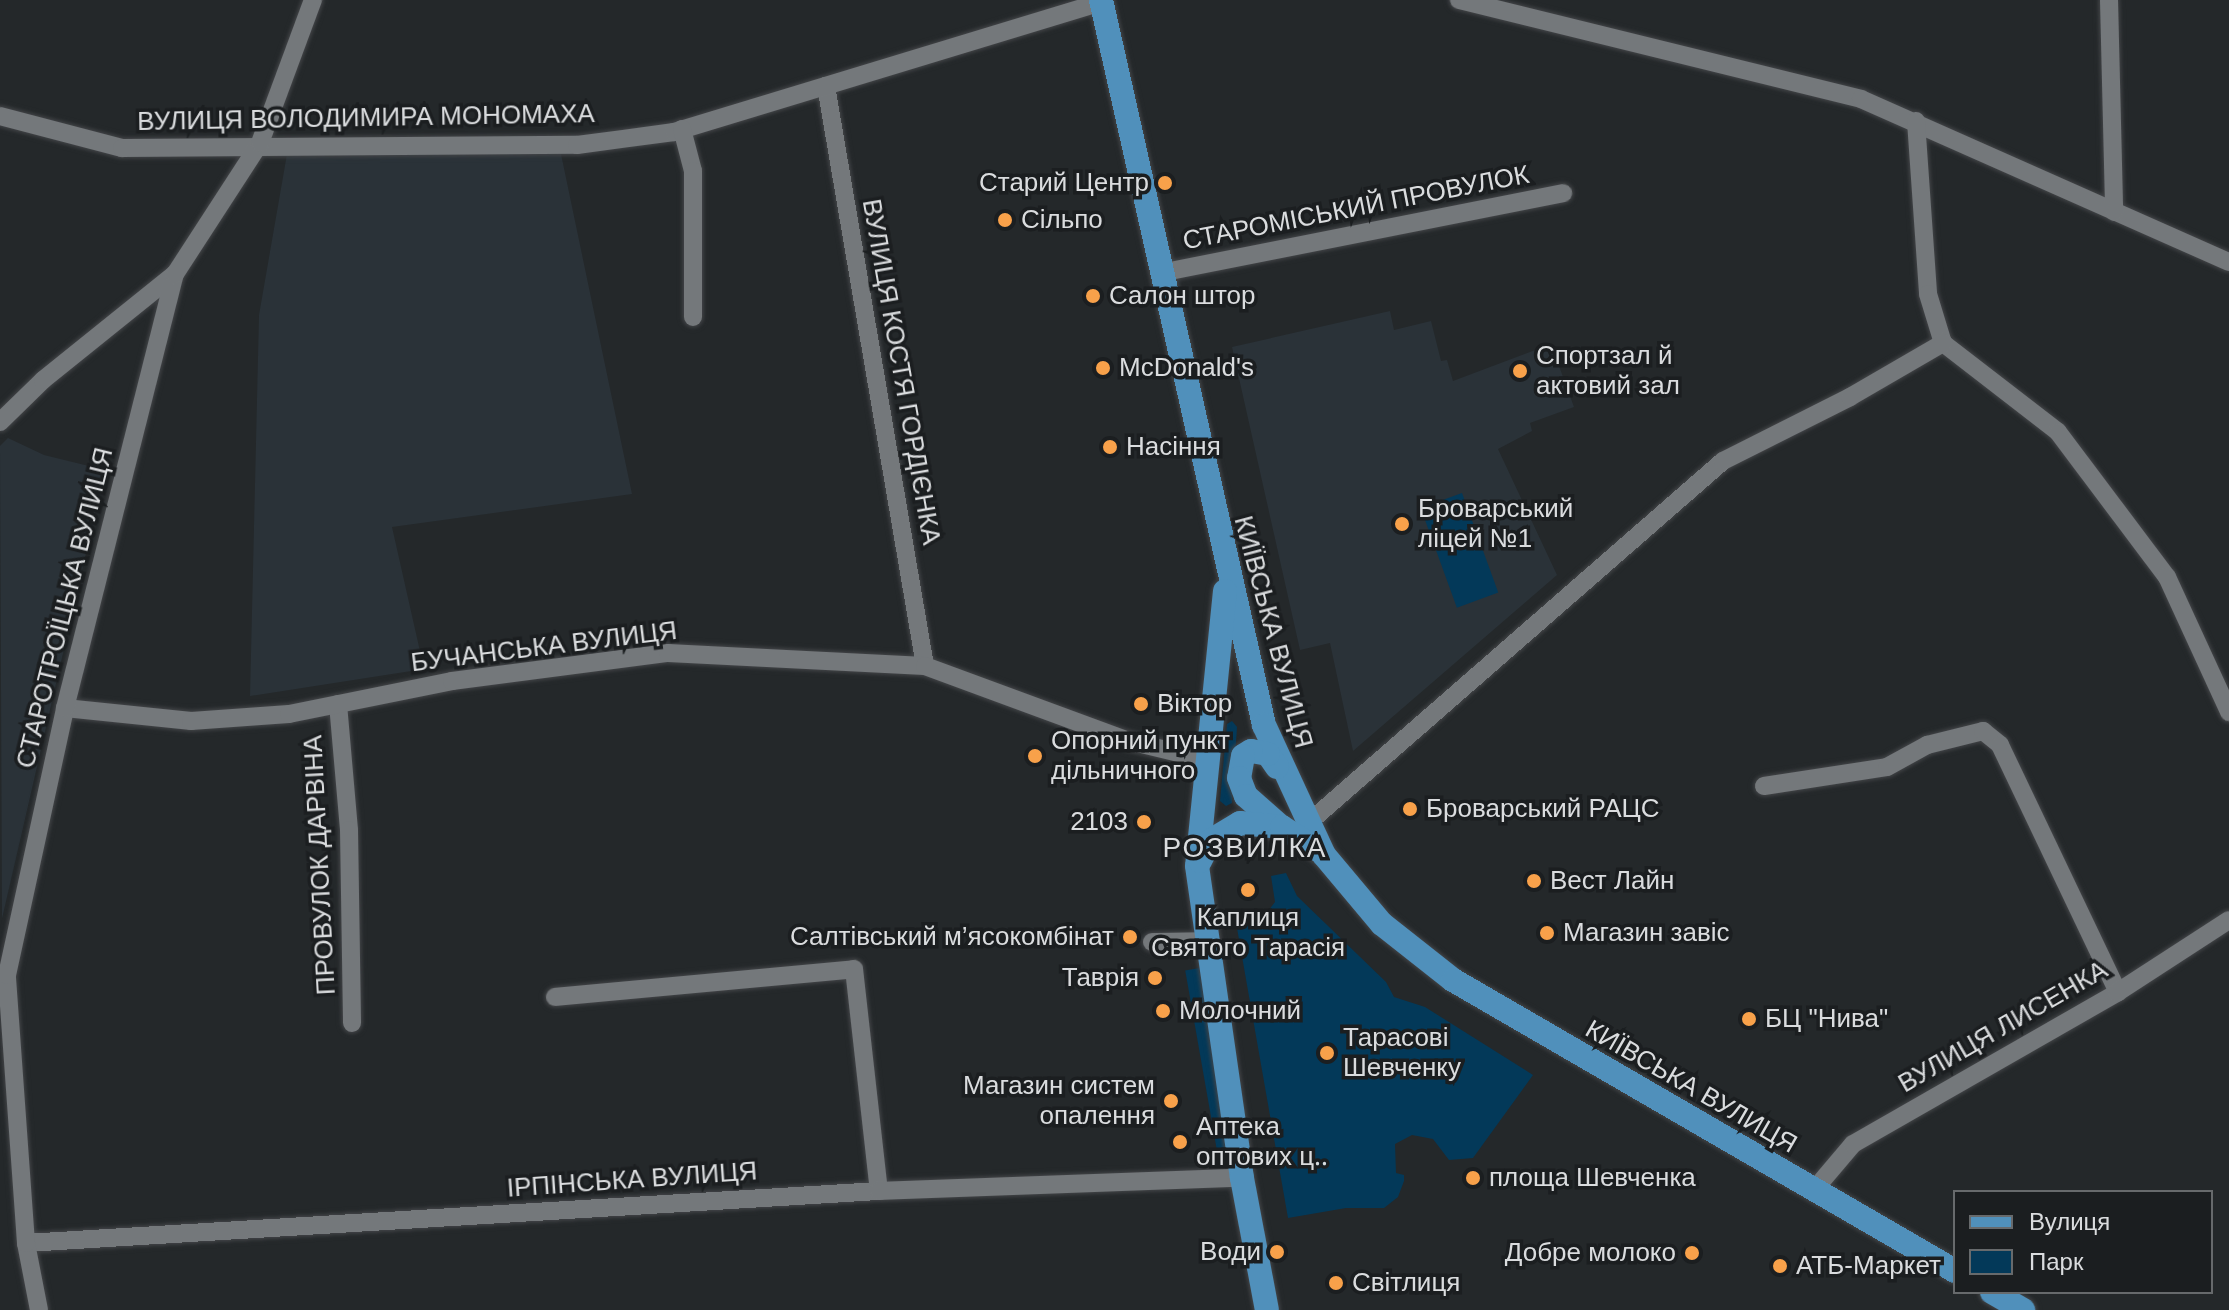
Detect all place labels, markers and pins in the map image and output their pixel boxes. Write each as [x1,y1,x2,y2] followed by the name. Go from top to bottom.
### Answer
[979,167,1149,199] place label: Старий Центр
[1156,174,1174,192] marker: Старий Центр
[1021,204,1103,236] place label: Сільпо
[996,211,1014,229] marker: Сільпо
[1109,280,1255,312] place label: Салон штор
[1084,287,1102,305] marker: Салон штор
[1536,340,1680,402] place label: Спортзал й актовий зал
[1119,352,1254,384] place label: McDonald's
[1094,359,1112,377] marker: McDonald's
[1511,362,1529,380] marker: Спортзал й актовий зал
[1126,431,1221,463] place label: Насіння
[1101,438,1119,456] marker: Насіння
[1418,493,1573,554] place label: Броварський ліцей №1
[1393,515,1411,533] marker: Броварський ліцей №1
[1157,688,1232,720] place label: Віктор
[1132,695,1150,713] marker: Віктор
[1051,725,1230,786] place label: Опорний пункт дільничного
[1026,747,1044,765] marker: Опорний пункт дільничного
[1426,793,1660,825] place label: Броварський РАЦС
[1401,800,1419,818] marker: Броварський РАЦС
[1070,806,1128,838] place label: 2103
[1135,813,1153,831] marker: 2103
[1550,865,1674,897] place label: Вест Лайн
[1525,872,1543,890] marker: Вест Лайн
[1239,881,1257,899] marker: Каплиця Святого Тарасія
[1151,902,1345,964] place label: Каплиця Святого Тарасія
[1563,917,1729,949] place label: Магазин завіс
[790,921,1114,953] place label: Салтівський м’ясокомбінат
[1538,924,1556,942] marker: Магазин завіс
[1121,928,1139,946] marker: Салтівський м’ясокомбінат
[1062,962,1139,994] place label: Таврія
[1146,969,1164,987] marker: Таврія
[1179,995,1301,1027] place label: Молочний
[1154,1002,1172,1020] marker: Молочний
[1765,1003,1888,1035] place label: БЦ "Нива"
[1740,1010,1758,1028] marker: БЦ "Нива"
[1343,1022,1461,1084] place label: Тарасові Шевченку
[1318,1044,1336,1062] marker: Тарасові Шевченку
[963,1070,1155,1132] place label: Магазин систем опалення
[1162,1092,1180,1110] marker: Магазин систем опалення
[1196,1111,1328,1172] place label: Аптека оптових ц‥
[1171,1133,1189,1151] marker: Аптека оптових ц‥
[1489,1162,1696,1194] place label: площа Шевченка
[1464,1169,1482,1187] marker: площа Шевченка
[1200,1236,1261,1268] place label: Води
[1505,1237,1676,1269] place label: Добре молоко
[1268,1243,1286,1261] marker: Води
[1683,1244,1701,1262] marker: Добре молоко
[1796,1250,1941,1282] place label: АТБ-Маркет
[1771,1257,1789,1275] marker: АТБ-Маркет
[1352,1267,1460,1299] place label: Світлиця
[1327,1274,1345,1292] marker: Світлиця

